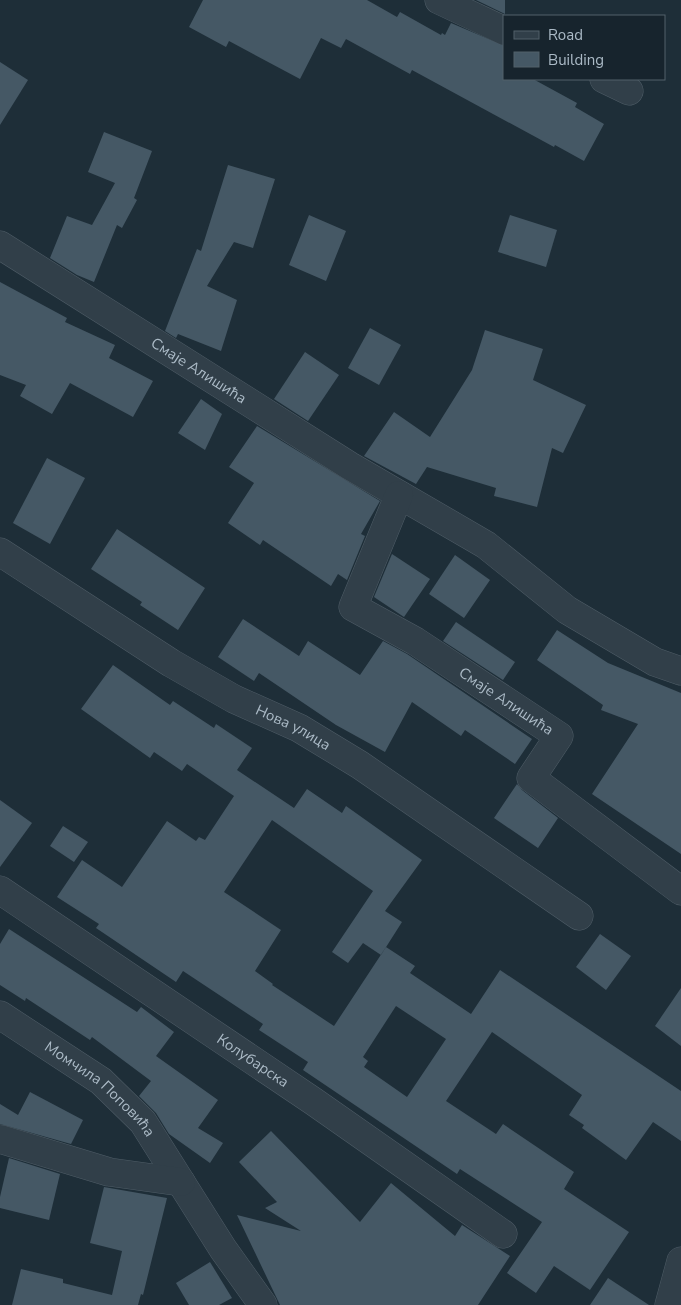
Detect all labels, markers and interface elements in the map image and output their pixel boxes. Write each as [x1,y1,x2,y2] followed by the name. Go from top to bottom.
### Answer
[503,15,666,80] legend
[548,25,583,45] text: Road
[548,50,604,70] text: Building
[147,333,250,408] street label: Смаје Алишића
[455,663,557,740] street label: Смаје Алишића
[252,700,334,755] street label: Нова улица
[213,1029,293,1092] street label: Колубарска
[41,1037,160,1140] street label: Момчила Поповића

